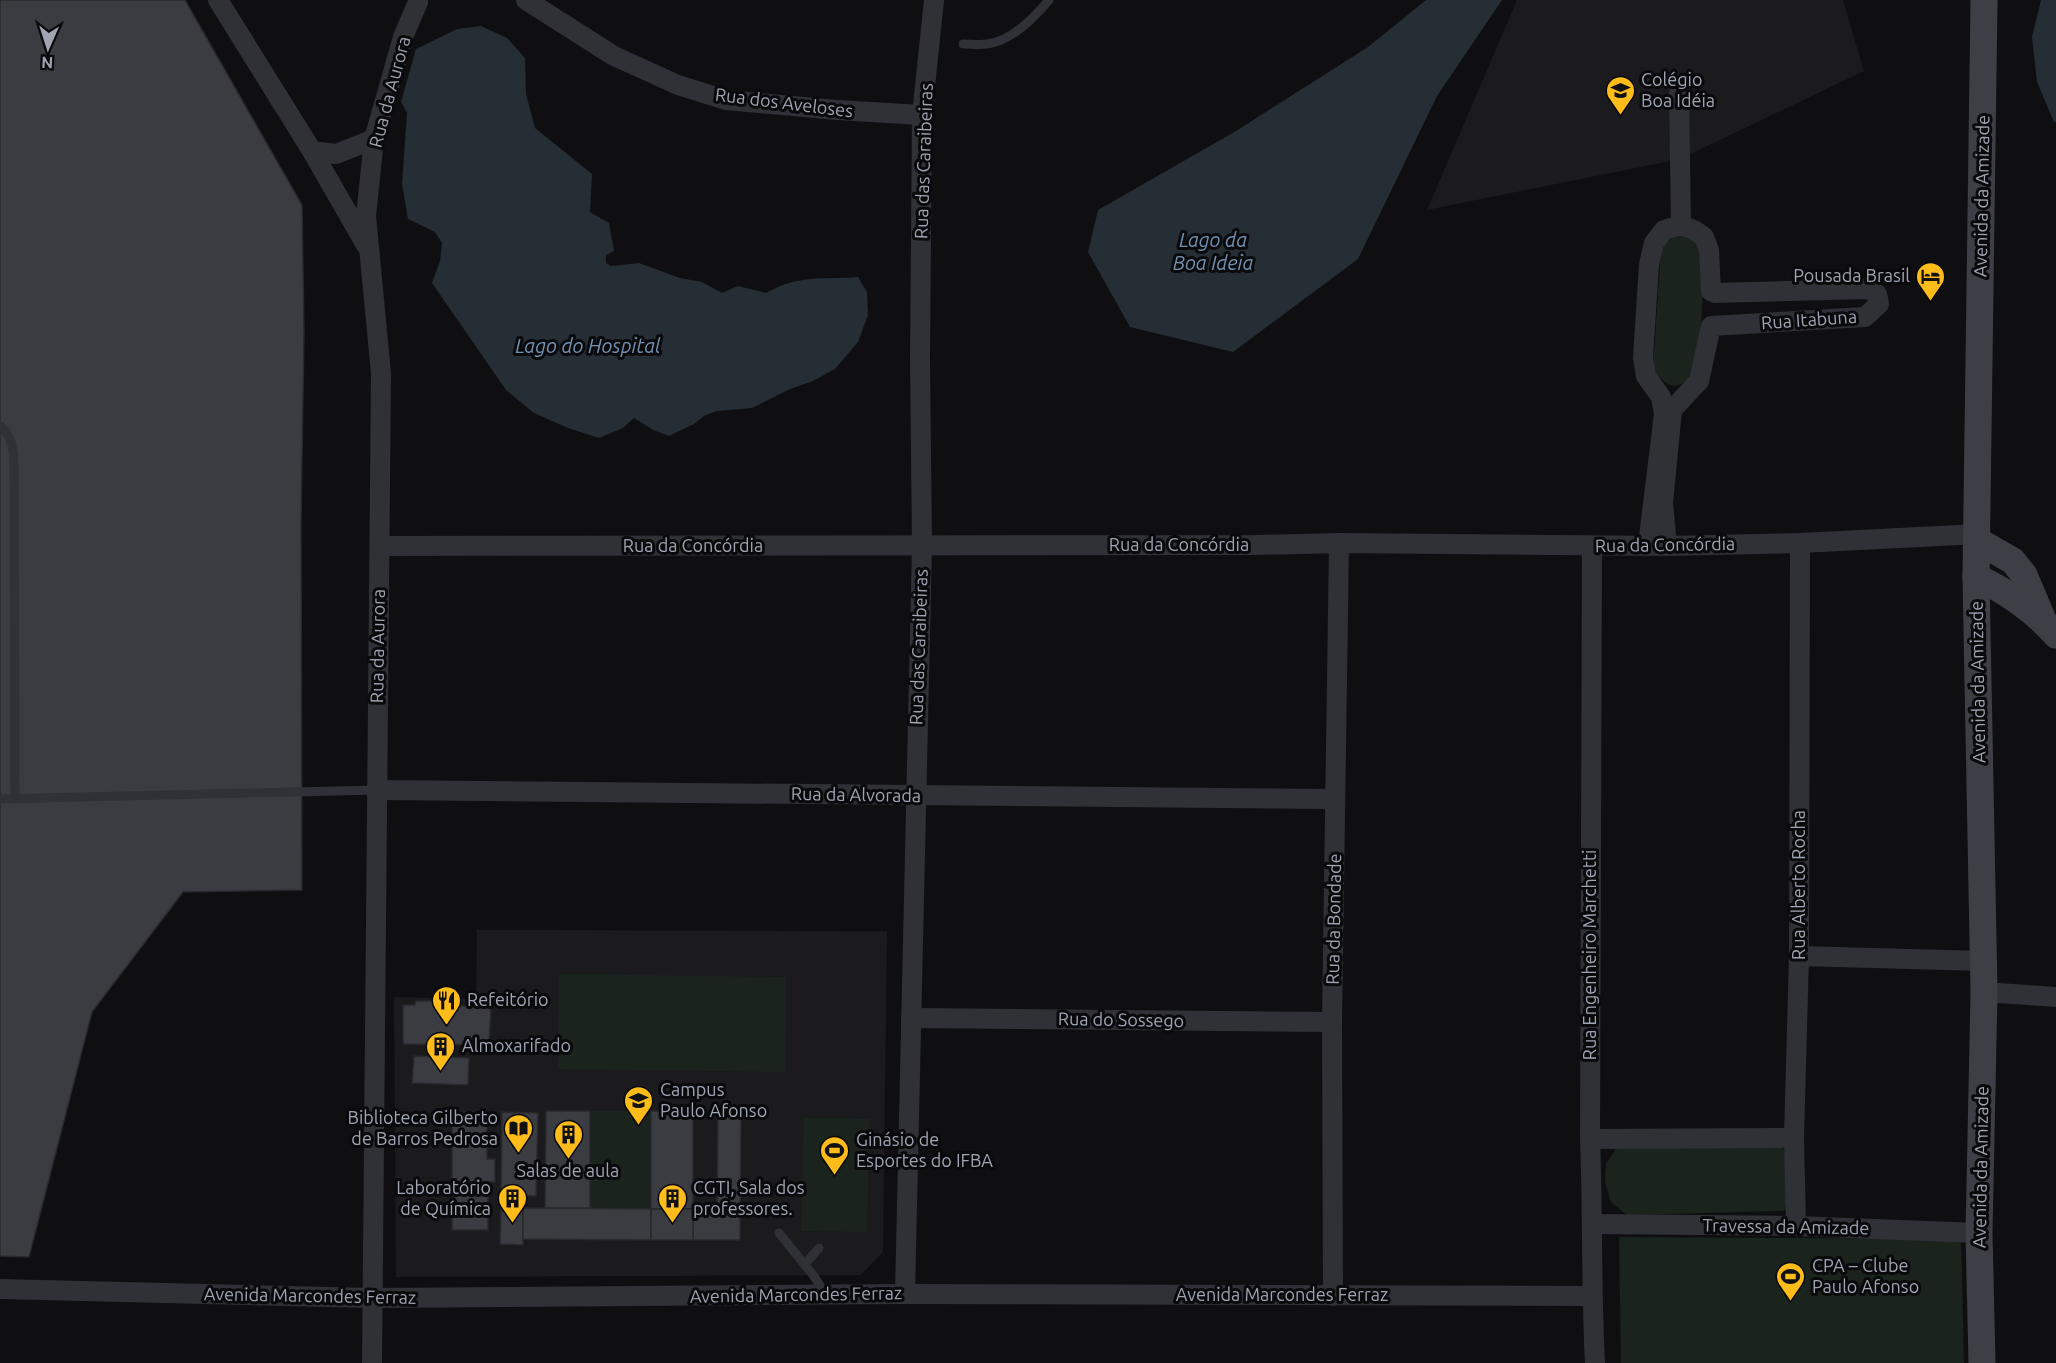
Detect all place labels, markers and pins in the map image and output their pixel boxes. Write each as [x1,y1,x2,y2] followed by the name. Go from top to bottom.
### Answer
[1641,69,1715,110] place label: Colégio Boa Idéia
[1604,74,1636,116] school or university icon: Colégio Boa Idéia
[1915,260,1947,302] hotel icon: Pousada Brasil
[1793,265,1910,285] place label: Pousada Brasil
[430,984,462,1026] restaurant icon: Refeitório
[467,989,549,1009] place label: Refeitório
[425,1030,457,1072] building icon: Almoxarifado
[462,1035,571,1055] place label: Almoxarifado
[660,1079,767,1120] place label: Campus Paulo Afonso
[623,1084,655,1126] school or university icon: Campus Paulo Afonso
[348,1107,498,1148] place label: Biblioteca Gilberto de Barros Pedrosa
[503,1112,535,1154] library icon: Biblioteca Gilberto de Barros Pedrosa
[552,1118,584,1160] building icon: Salas de aula
[856,1129,993,1170] place label: Ginásio de Esportes do IFBA
[819,1134,851,1176] sports icon: Ginásio de Esportes do IFBA
[517,1160,619,1180] place label: Salas de aula
[396,1177,491,1219] place label: Laboratório de Química
[693,1177,805,1218] place label: CGTI, Sala dos professores.
[496,1182,528,1224] building icon: Laboratório de Química
[656,1182,688,1224] building icon: CGTI, Sala dos professores.
[1812,1255,1919,1296] place label: CPA – Clube Paulo Afonso
[1775,1260,1807,1302] sports icon: CPA – Clube Paulo Afonso

